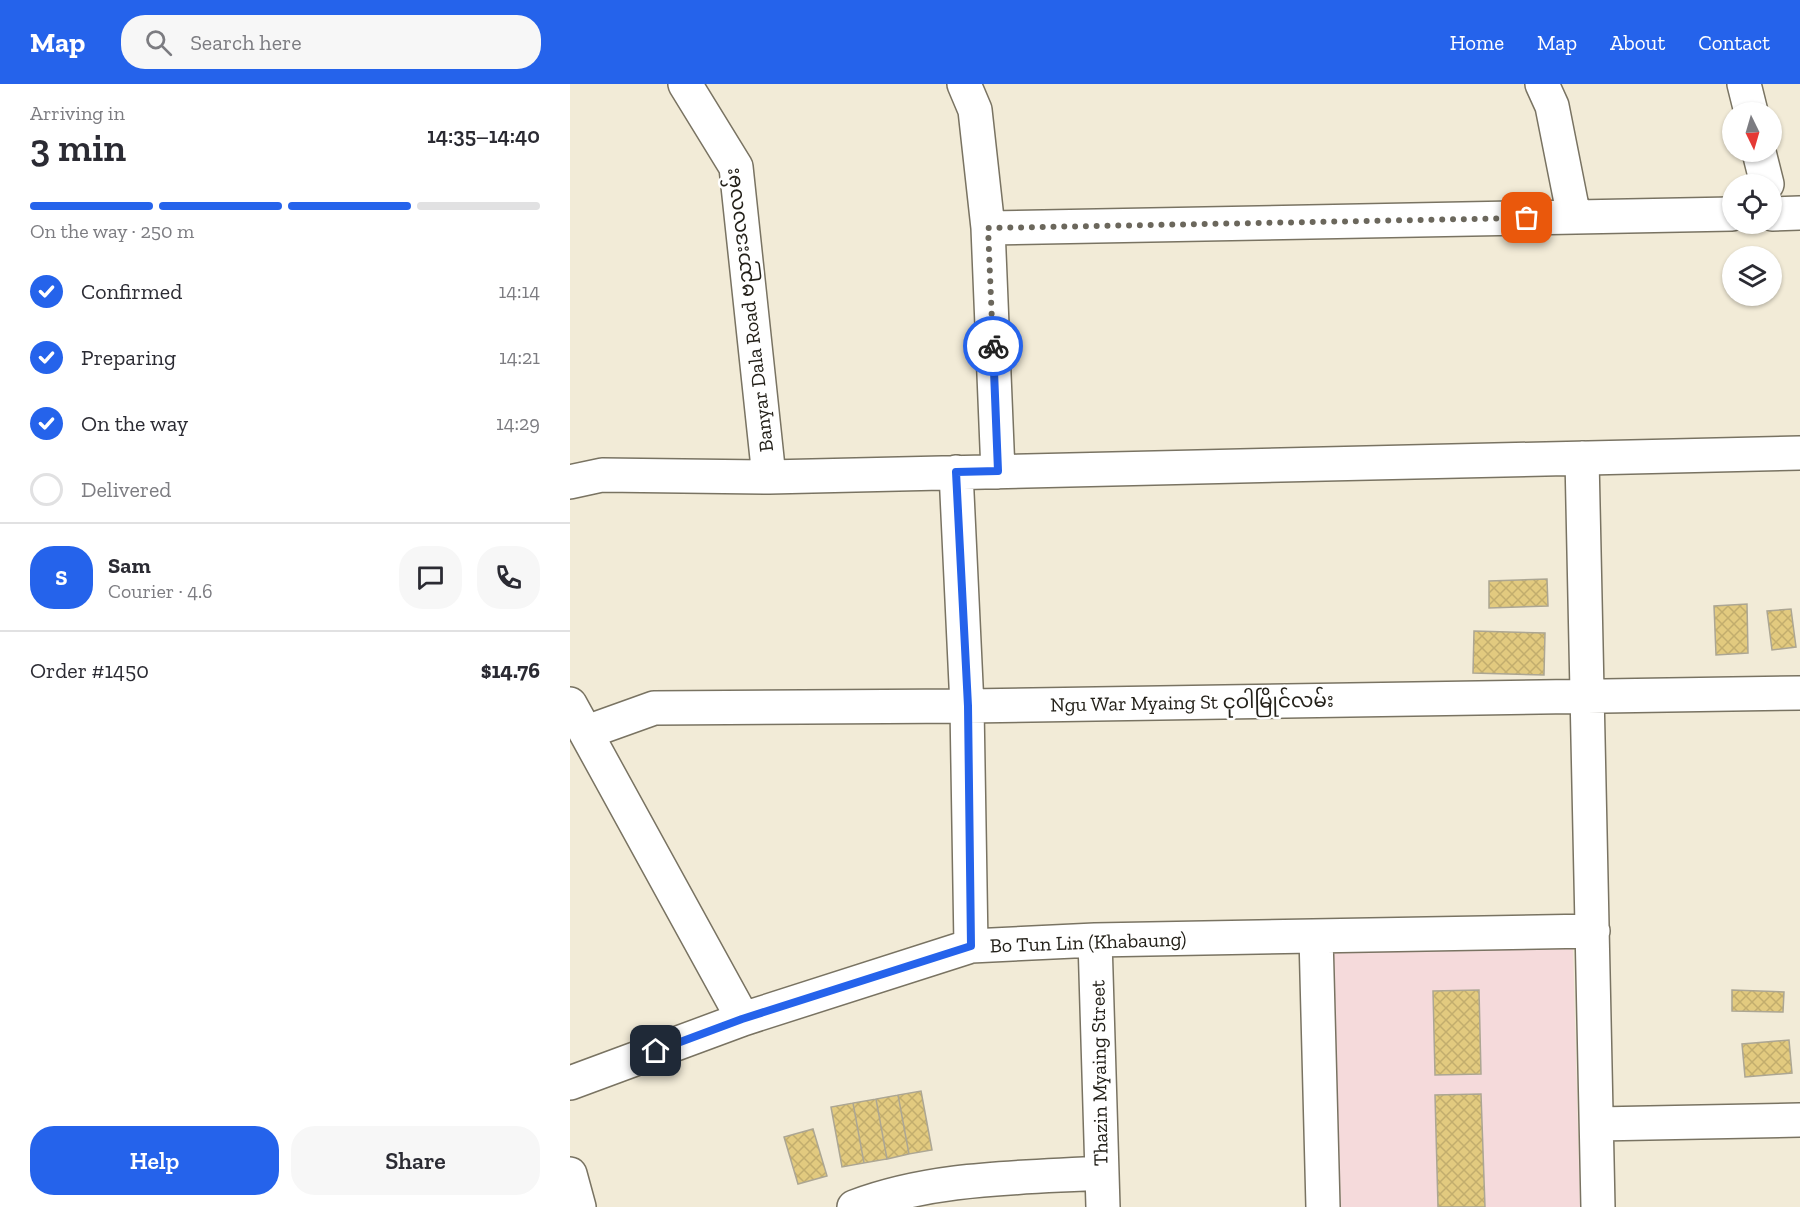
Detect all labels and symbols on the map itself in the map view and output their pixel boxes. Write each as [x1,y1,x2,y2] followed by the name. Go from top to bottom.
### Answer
[1722,102,1782,162] north arrow
[718,166,782,454] street label: Banyar Dala Road ဗညားဒလလမ်း
[1501,192,1552,243] pin
[963,316,1023,376] courier
[1050,686,1334,721] street label: Ngu War Myaing St ငုဝါမြိုင်လမ်း
[989,927,1187,957] street label: Bo Tun Lin (Khabaung)
[1085,979,1113,1166] street label: Thazin Myaing Street
[630,1025,681,1076] pin

